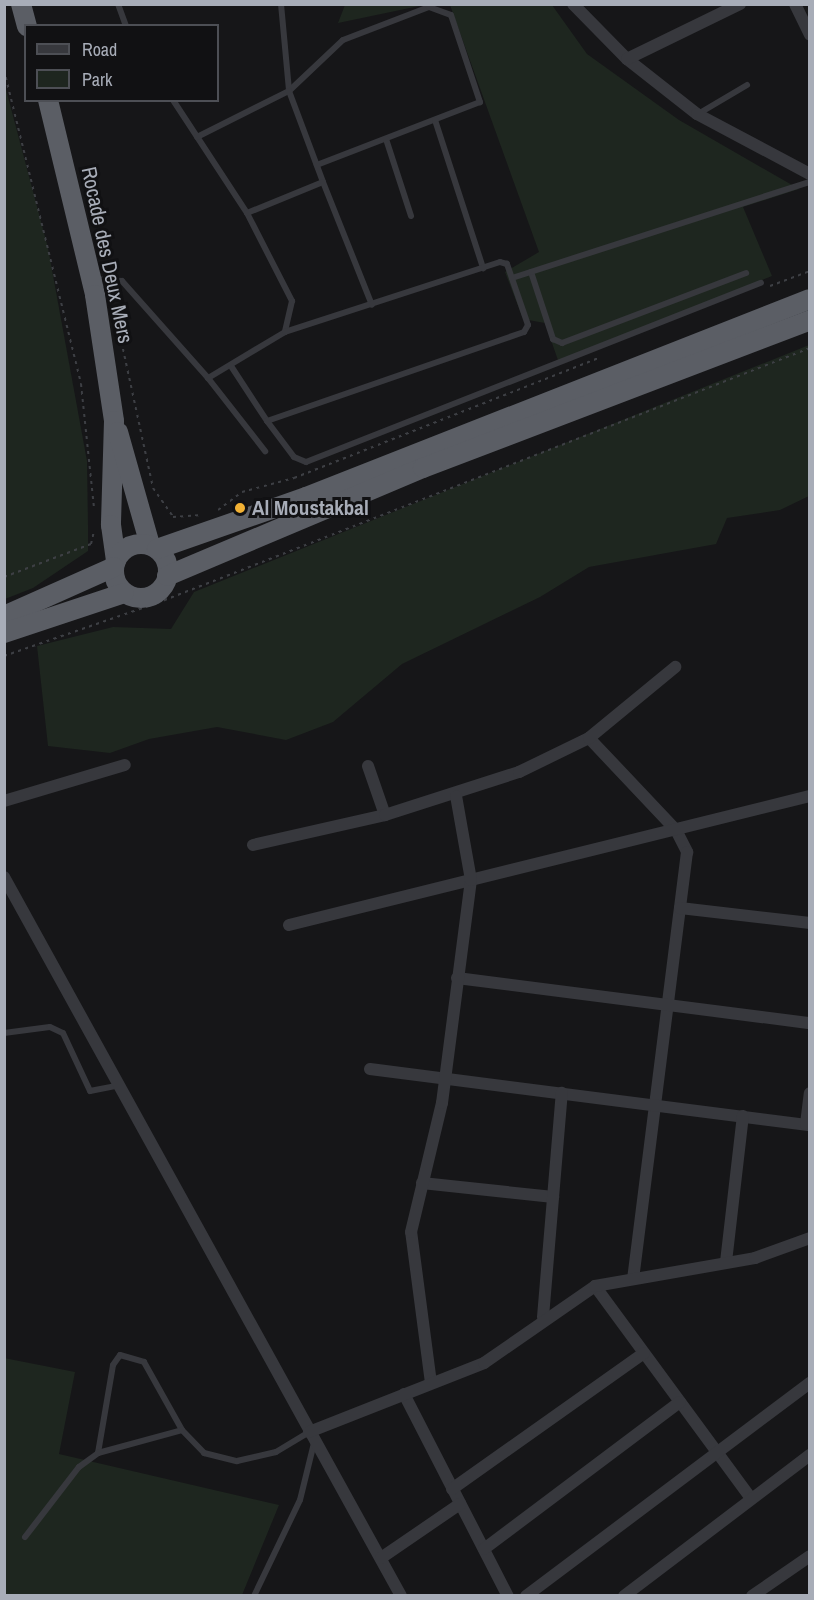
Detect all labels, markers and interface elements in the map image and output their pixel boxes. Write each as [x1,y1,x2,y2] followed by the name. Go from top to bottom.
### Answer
[24,24,219,102] legend
[82,37,117,62] text: Road
[82,67,112,92] text: Park
[76,164,138,346] street label: Rocade des Deux Mers
[252,495,369,521] place label: Al Moustakbal
[233,501,247,515] marker: Al Moustakbal

